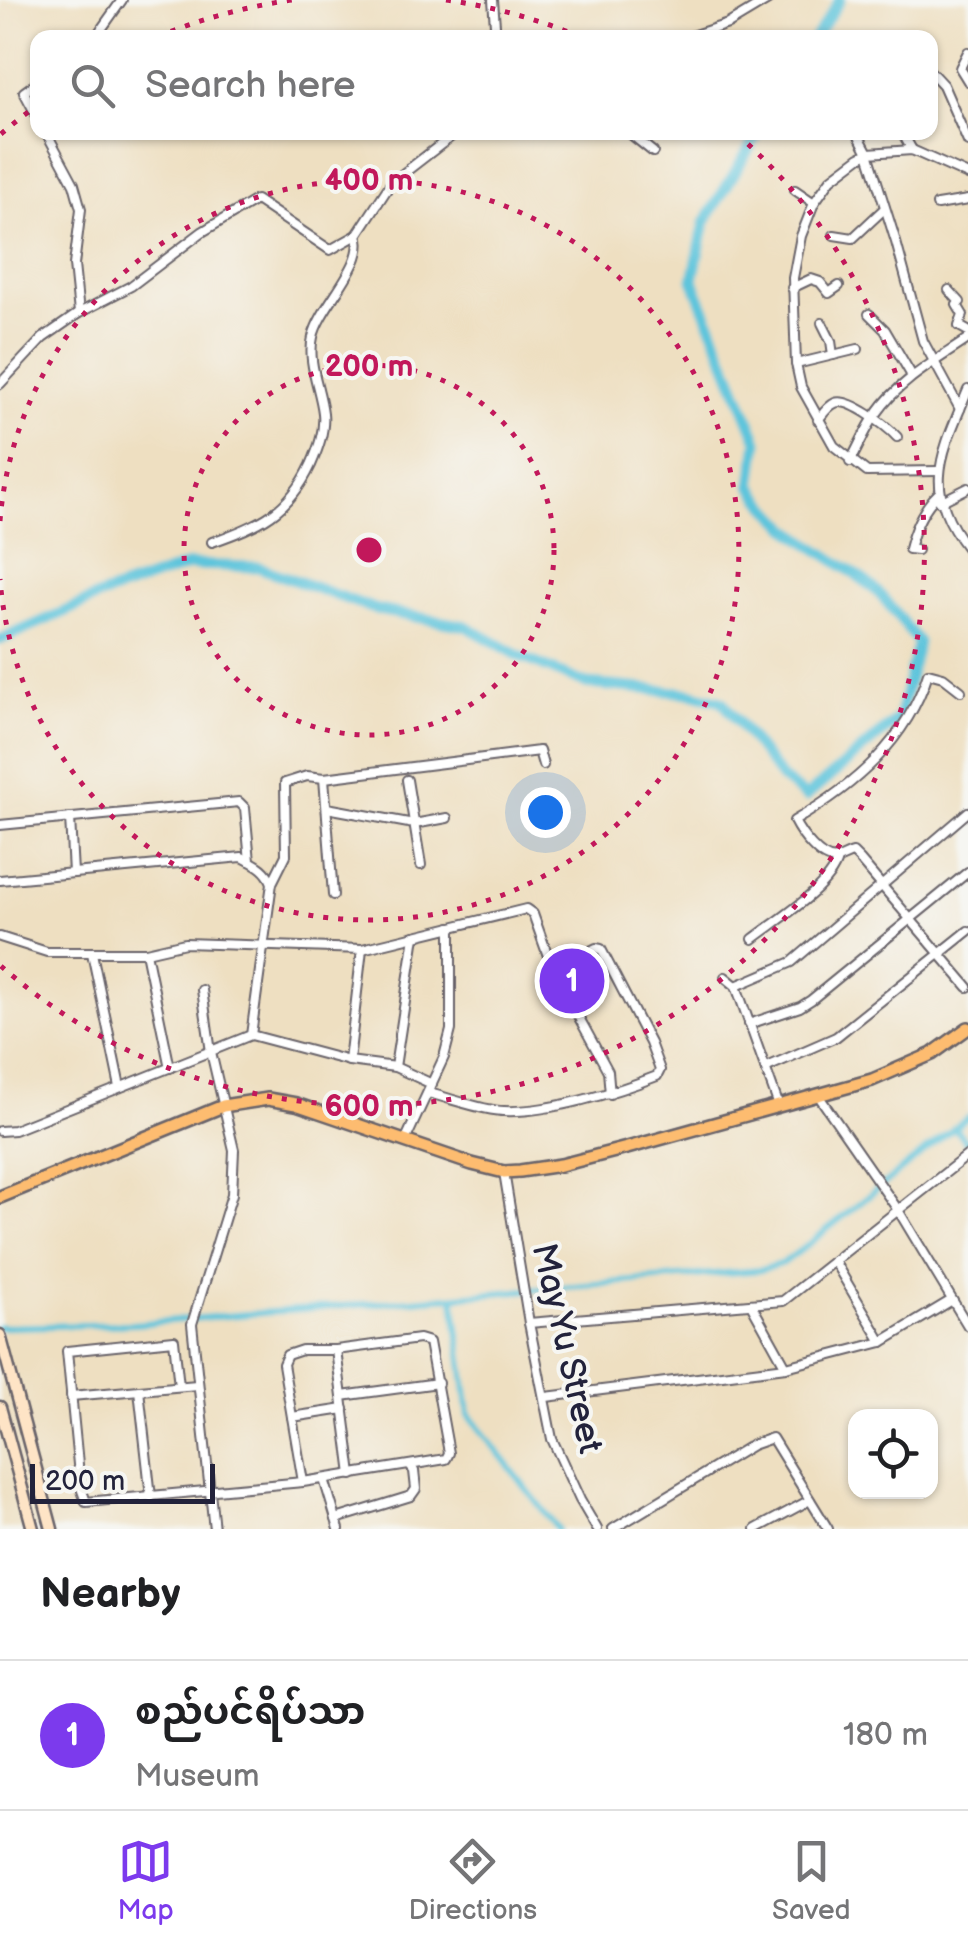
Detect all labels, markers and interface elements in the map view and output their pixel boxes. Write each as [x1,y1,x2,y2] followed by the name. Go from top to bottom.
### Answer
[30,30,938,140] search box
[65,58,120,113] icon: search
[145,63,356,108] text: Search here
[325,163,413,199] text: 400 m
[325,349,413,385] text: 200 m
[351,532,387,568] centre of rings
[520,787,571,838] your location
[540,944,604,1018] pin: 1
[324,1089,414,1125] text: 600 m
[522,1239,612,1458] street label: May Yu Street
[848,1409,938,1499] map controls
[848,1409,938,1499] button: locate
[30,1459,215,1504] scale bar
[45,1465,125,1498] text: 200 m
[40,1569,180,1620] text: Nearby
[135,1690,365,1735] text: စည်ပင်ရိပ်သာ
[66,1716,79,1755] text: 1
[843,1716,928,1755] text: 180 m
[135,1757,260,1796] text: Museum
[117,1834,174,1927] tab: Map
[408,1834,537,1927] tab: Directions
[772,1834,851,1927] tab: Saved

